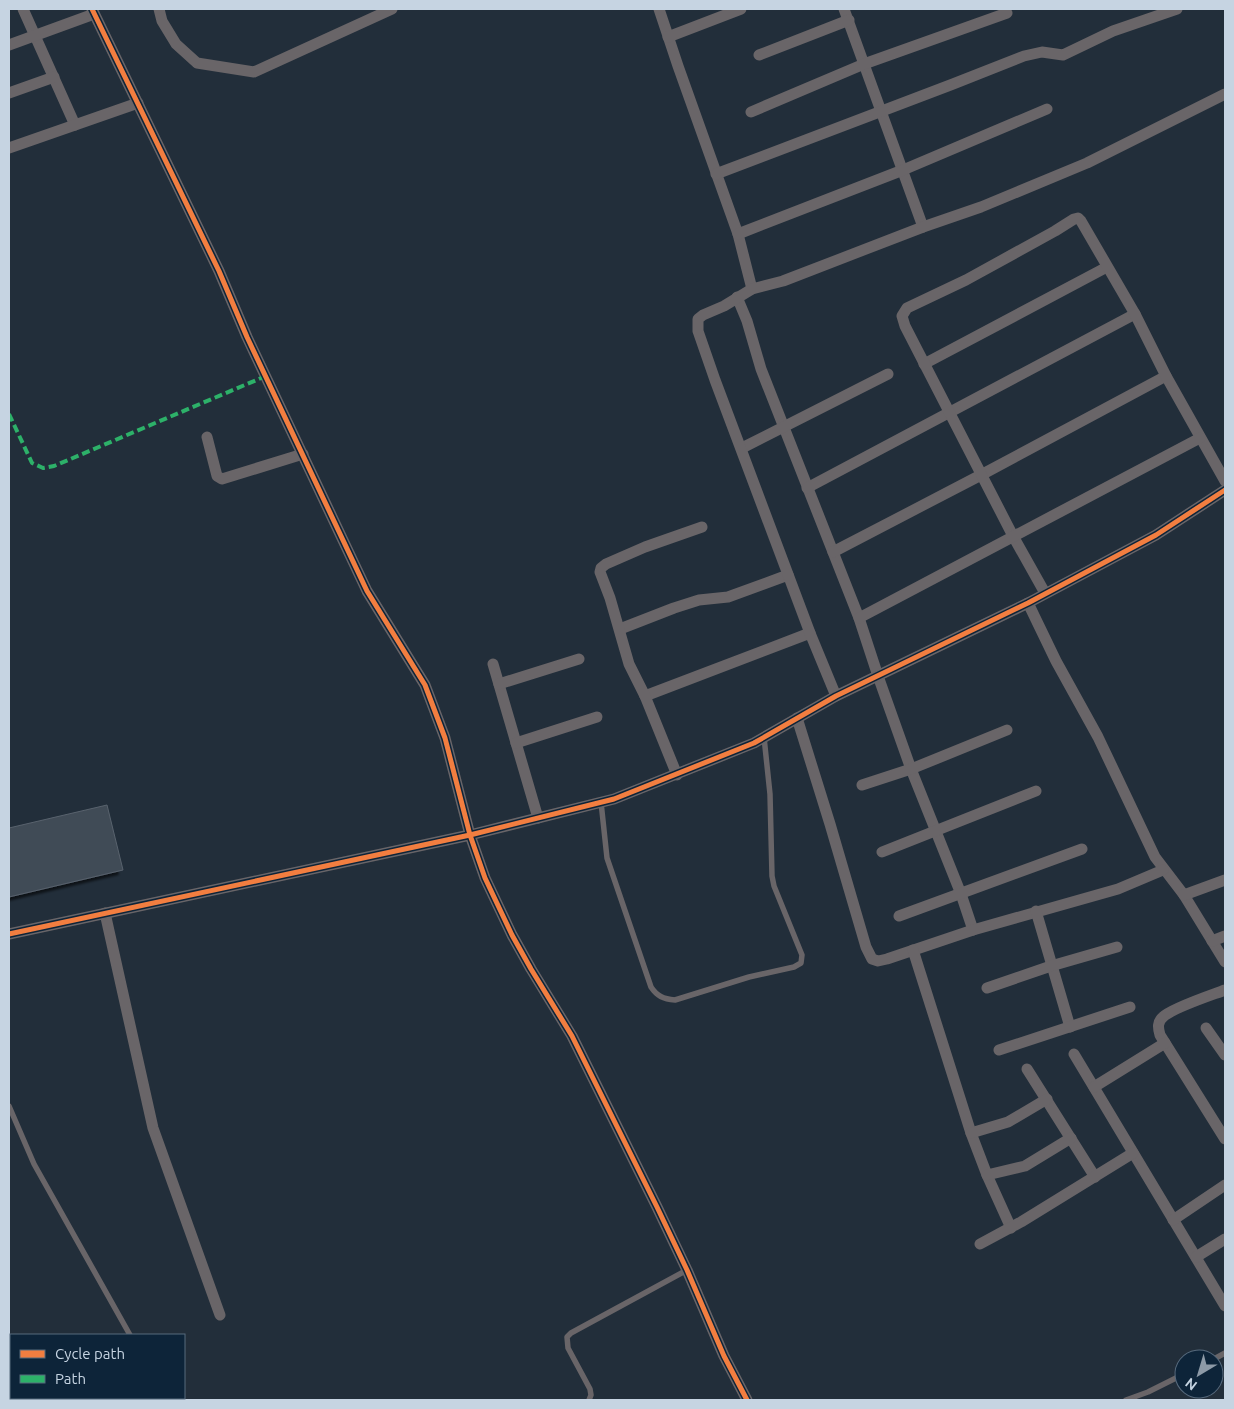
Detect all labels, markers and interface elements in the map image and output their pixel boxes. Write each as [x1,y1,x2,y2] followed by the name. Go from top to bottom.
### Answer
[10,1334,185,1399] legend
[55,1345,125,1362] text: Cycle path
[1174,1349,1224,1399] north arrow
[55,1370,86,1387] text: Path
[1182,1375,1200,1394] text: N

